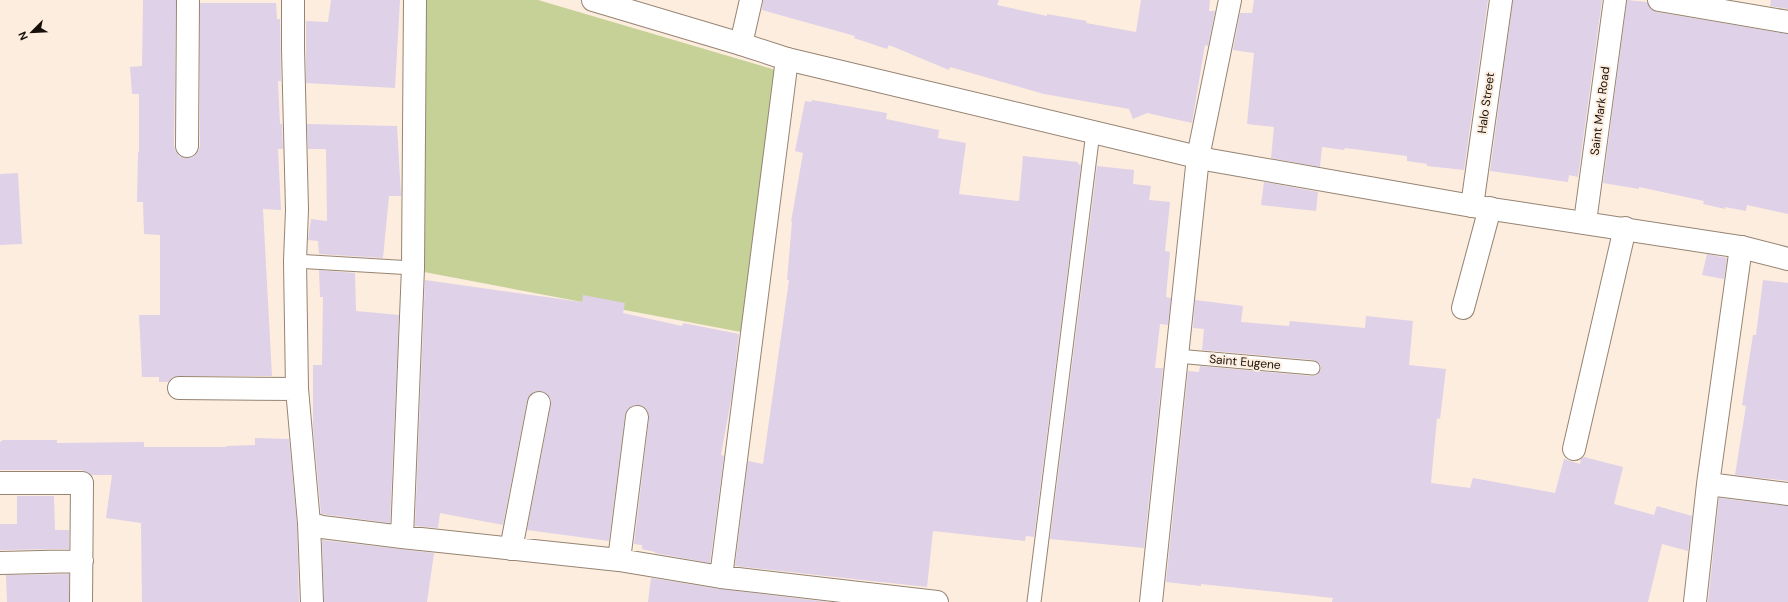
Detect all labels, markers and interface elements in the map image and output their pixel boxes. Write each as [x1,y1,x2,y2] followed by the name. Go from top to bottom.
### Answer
[12,12,52,52] north arrow
[15,30,31,43] text: N
[1587,66,1613,156] street label: Saint Mark Road
[1474,71,1498,135] street label: Halo Street
[1209,351,1282,373] street label: Saint Eugene

